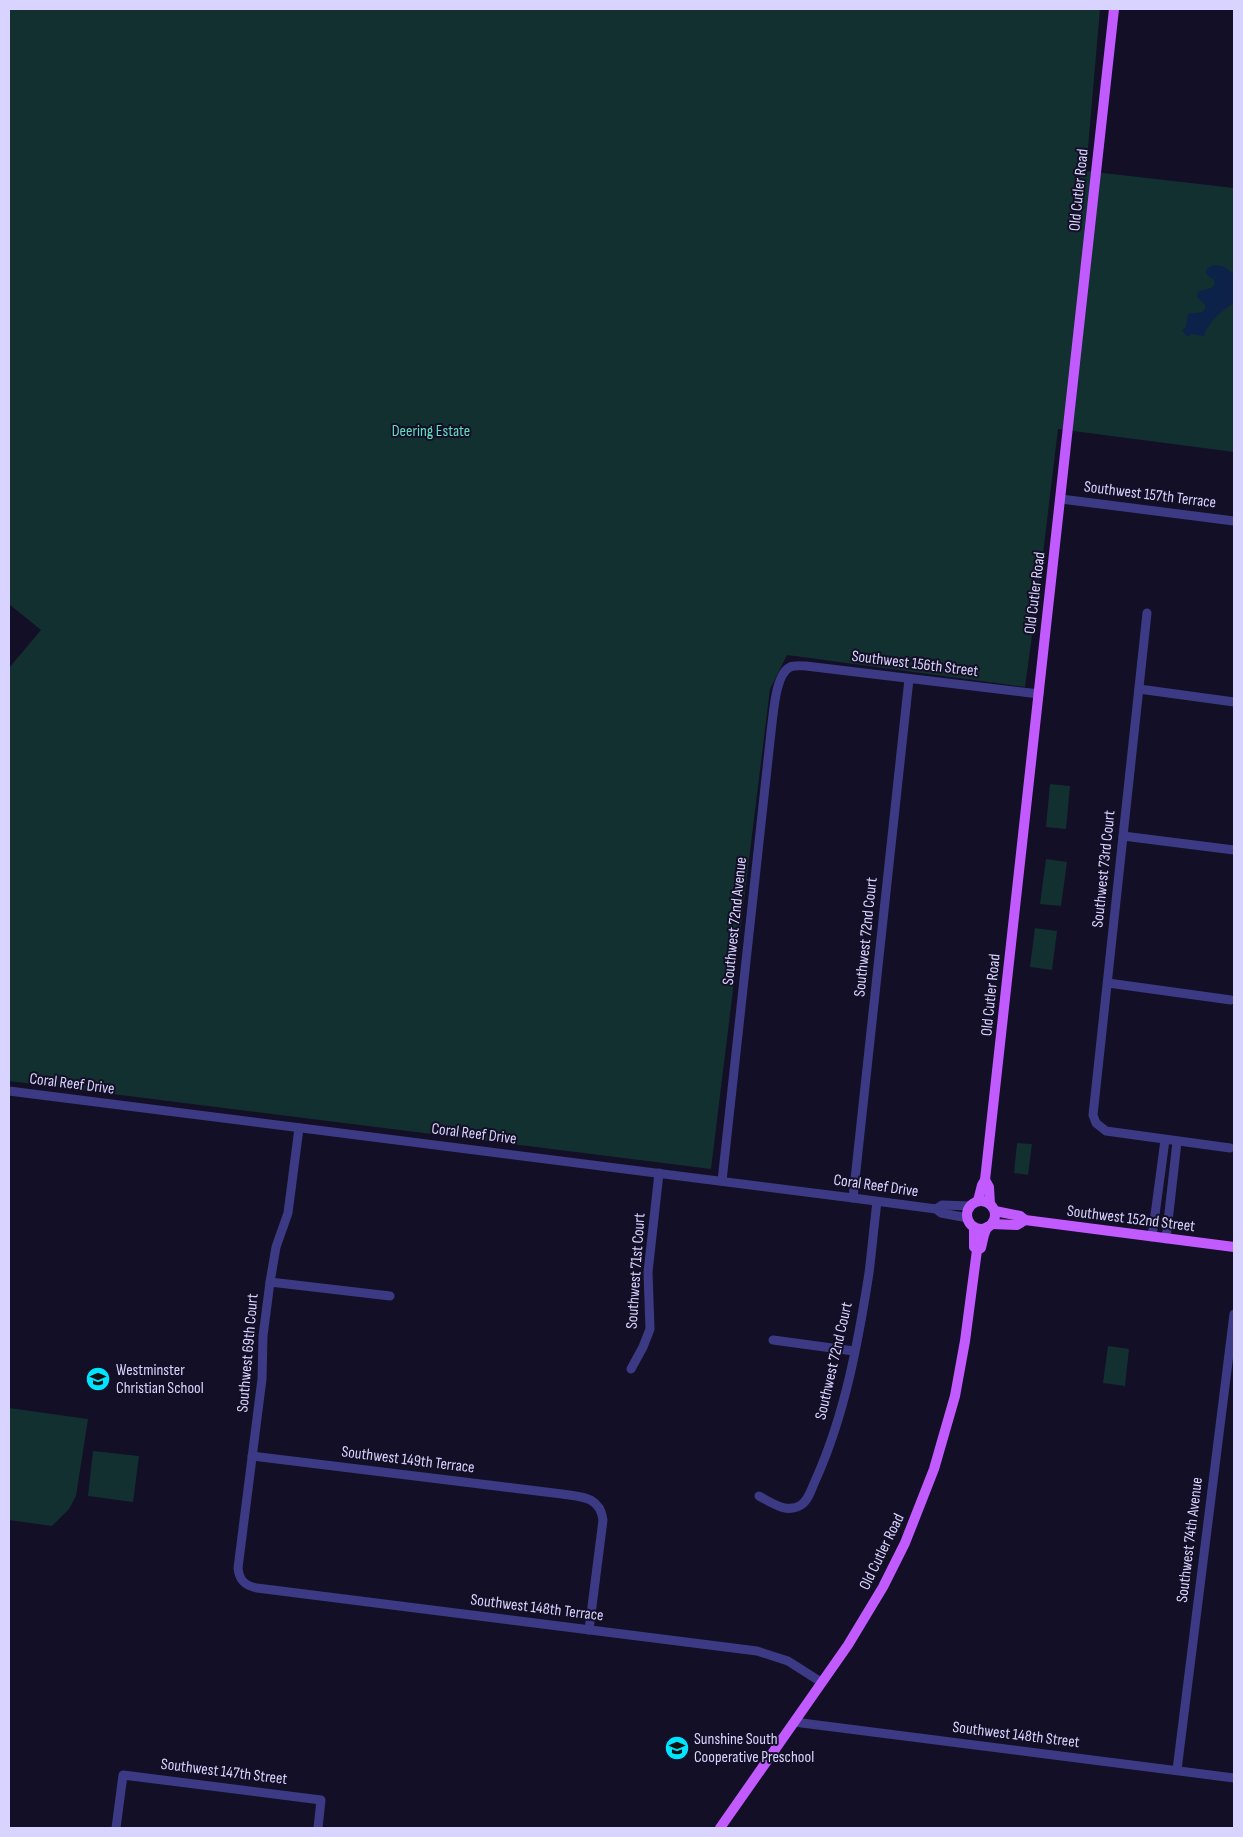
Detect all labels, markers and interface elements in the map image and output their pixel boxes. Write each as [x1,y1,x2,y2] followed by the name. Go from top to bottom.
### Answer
[1065,148,1093,232] street label: Old Cutler Road
[392,422,470,441] park label: Deering Estate
[1083,477,1217,513] street label: Southwest 157th Terrace
[1021,551,1049,635] street label: Old Cutler Road
[851,647,980,681] street label: Southwest 156th Street
[1088,809,1120,929] street label: Southwest 73rd Court
[719,856,751,986] street label: Southwest 72nd Avenue
[850,876,882,998] street label: Southwest 72nd Court
[977,953,1005,1037] street label: Old Cutler Road
[28,1069,116,1099] street label: Coral Reef Drive
[430,1119,518,1149] street label: Coral Reef Drive
[832,1171,920,1201] street label: Coral Reef Drive
[1066,1202,1196,1236] street label: Southwest 152nd Street
[622,1212,650,1330] street label: Southwest 71st Court
[233,1293,263,1413] street label: Southwest 69th Court
[811,1300,857,1422] street label: Southwest 72nd Court
[116,1361,204,1398] place label: Westminster Christian School
[85,1366,111,1392] school or university icon: Westminster Christian School
[340,1442,476,1478] street label: Southwest 149th Terrace
[1173,1476,1207,1604] street label: Southwest 74th Avenue
[855,1511,909,1593] street label: Old Cutler Road
[469,1590,605,1626] street label: Southwest 148th Terrace
[951,1718,1081,1752] street label: Southwest 148th Street
[694,1730,814,1767] place label: Sunshine South Cooperative Preschool
[664,1735,690,1761] school or university icon: Sunshine South Cooperative Preschool
[160,1755,288,1789] street label: Southwest 147th Street

